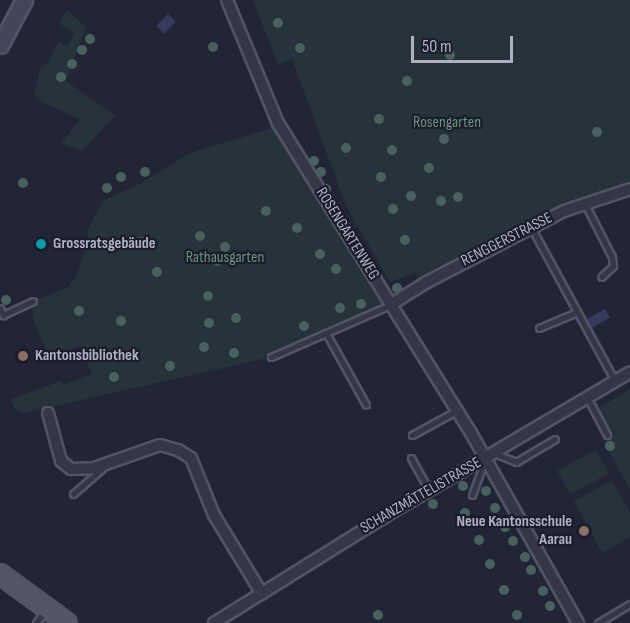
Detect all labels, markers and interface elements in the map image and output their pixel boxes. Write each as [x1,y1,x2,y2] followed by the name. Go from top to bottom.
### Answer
[414,24,516,62] scale bar
[422,36,452,57] text: 50 m
[413,113,481,133] park label: Rosengarten
[311,184,383,284] street label: ROSENGARTENWEG
[458,209,556,271] street label: RENGGERSTRASSE
[53,234,156,254] place label: Grossratsgebäude
[34,237,48,251] marker: Grossratsgebäude
[186,248,264,268] park label: Rathausgarten
[35,346,139,366] place label: Kantonsbibliothek
[16,349,30,363] marker: Kantonsbibliothek
[357,454,485,538] street label: SCHANZMÄTTELISTRASSE
[456,512,572,550] place label: Neue Kantonsschule Aarau
[577,524,591,538] marker: Neue Kantonsschule Aarau

